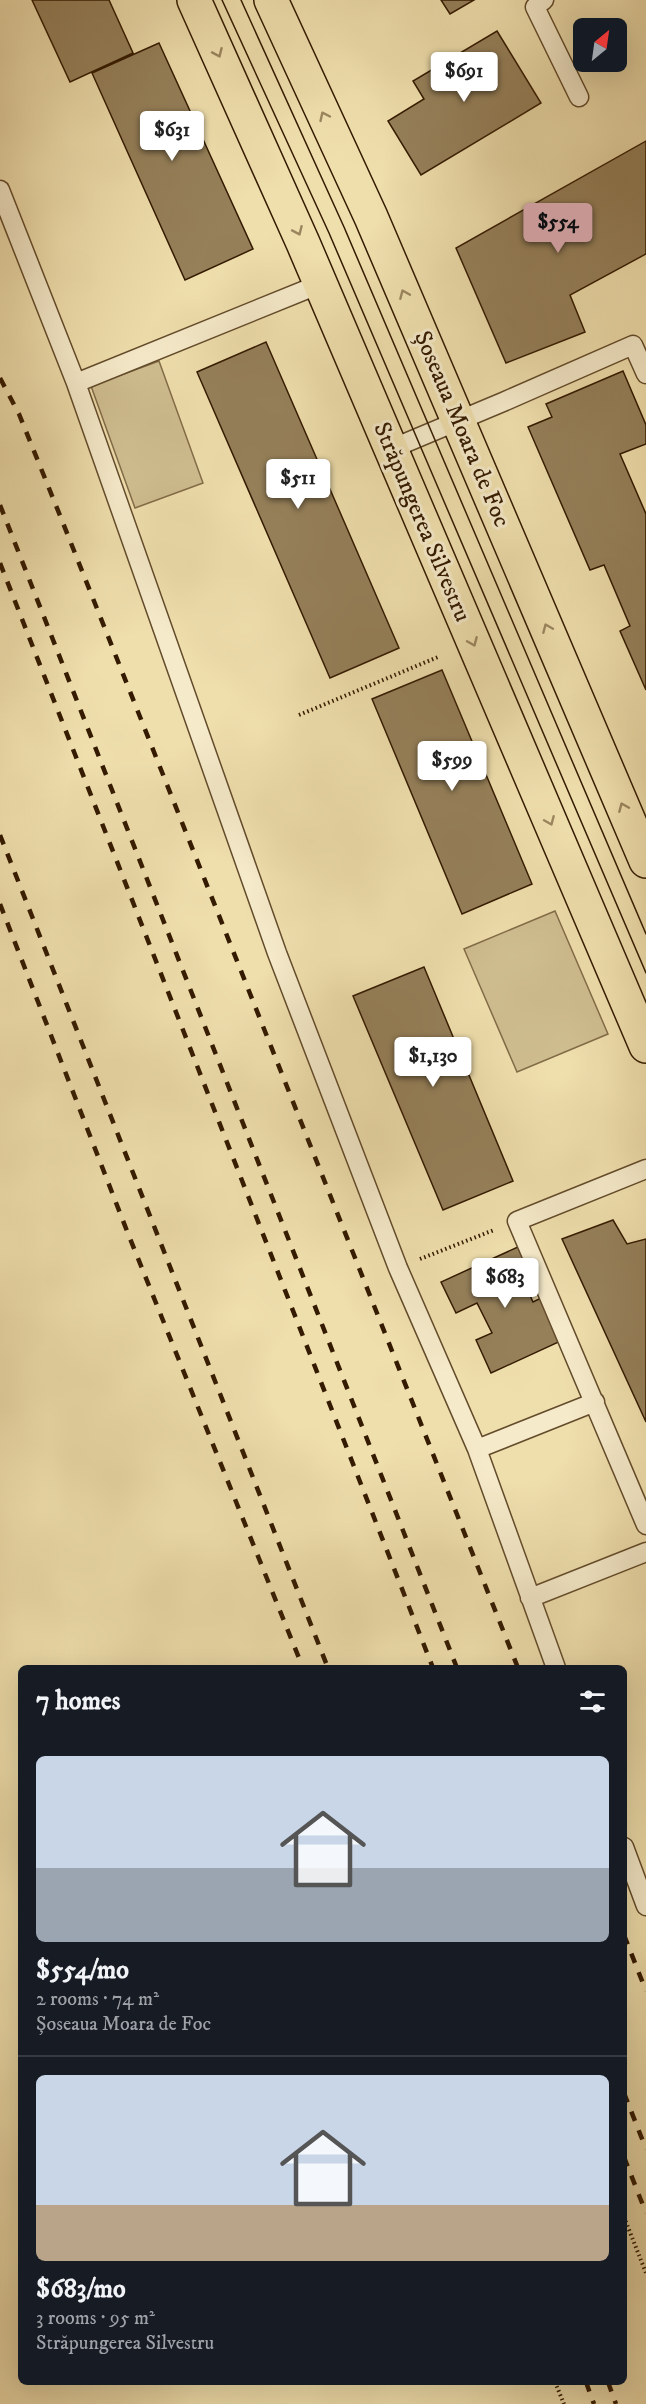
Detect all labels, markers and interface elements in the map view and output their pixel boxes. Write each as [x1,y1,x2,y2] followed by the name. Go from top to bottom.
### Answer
[573,18,627,72] north arrow
[573,18,627,72] map controls
[210,47,222,58] one-way arrow
[428,52,500,103] pin: $691
[445,59,483,84] text: $691
[136,111,208,162] pin: $631
[320,111,332,122] one-way arrow
[154,118,190,143] text: $631
[522,203,594,254] pin: $554
[537,210,579,235] text: $554
[290,225,302,236] one-way arrow
[399,289,411,300] one-way arrow
[407,326,517,532] street label: Șoseaua Moara de Foc
[366,418,478,626] street label: Străpungerea Silvestru
[262,459,334,510] pin: $511
[280,466,316,491] text: $511
[542,623,554,634] one-way arrow
[466,636,478,647] one-way arrow
[416,741,488,792] pin: $599
[432,748,472,773] text: $599
[618,803,630,814] one-way arrow
[543,815,555,826] one-way arrow
[384,1037,482,1088] pin: $1,130
[408,1044,458,1069] text: $1,130
[469,1258,541,1309] pin: $683
[486,1265,524,1290] text: $683
[36,1685,120,1718] text: 7 homes
[576,1685,609,1718] icon: filters
[269,1795,377,1903] icon: home
[36,1954,129,1987] text: $554/mo
[36,1987,159,2012] text: 2 rooms · 74 m²
[36,2012,211,2037] text: Șoseaua Moara de Foc
[269,2114,377,2222] icon: home
[36,2273,126,2306] text: $683/mo
[36,2306,155,2331] text: 3 rooms · 95 m²
[36,2331,214,2356] text: Străpungerea Silvestru

